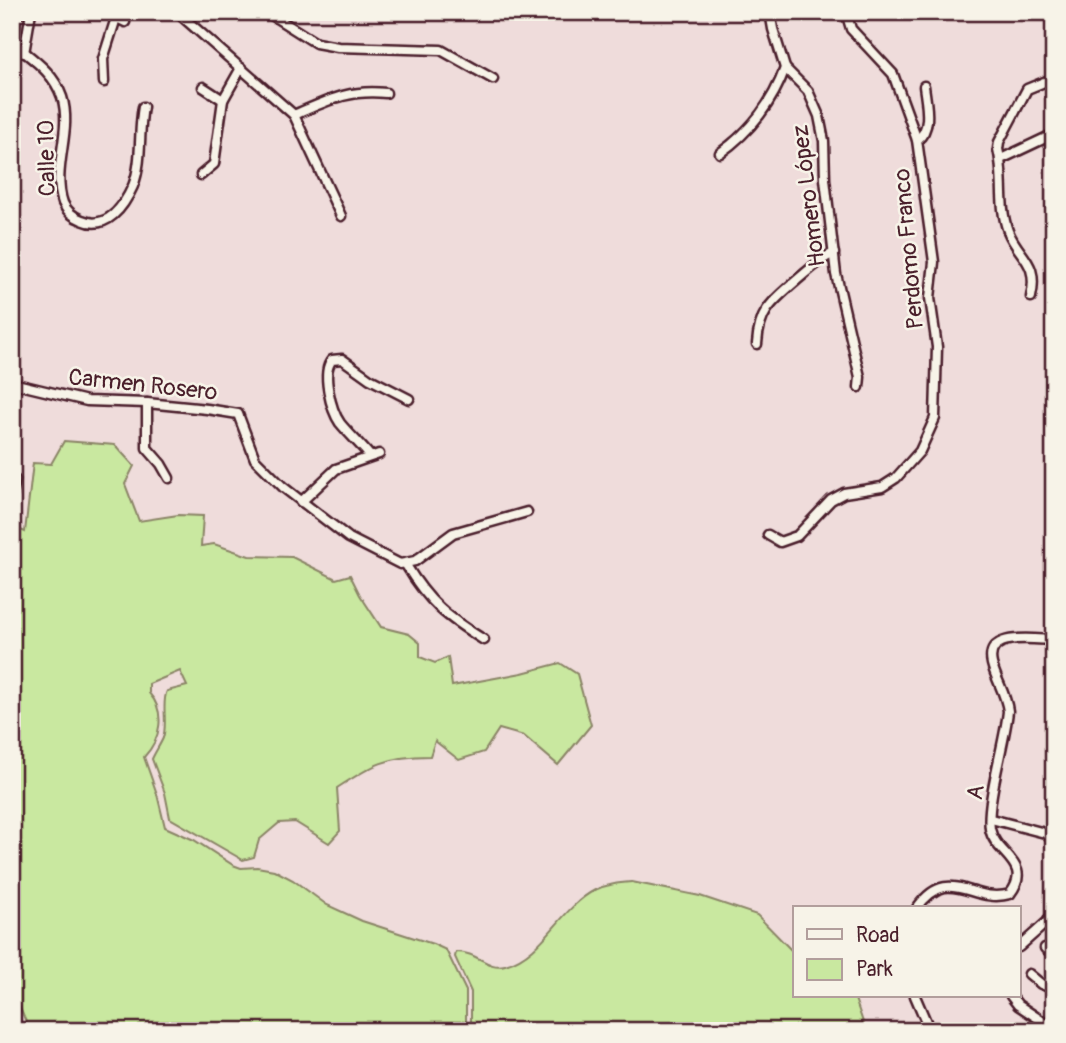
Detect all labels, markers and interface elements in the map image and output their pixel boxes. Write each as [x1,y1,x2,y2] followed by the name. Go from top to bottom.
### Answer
[31,119,62,197] street label: Calle 10
[785,123,832,269] street label: Homero López
[887,167,930,330] street label: Perdomo Franco
[67,362,219,407] street label: Carmen Rosero
[960,782,991,802] street label: A
[793,906,1020,998] legend
[856,922,900,949] text: Road
[856,956,893,983] text: Park

